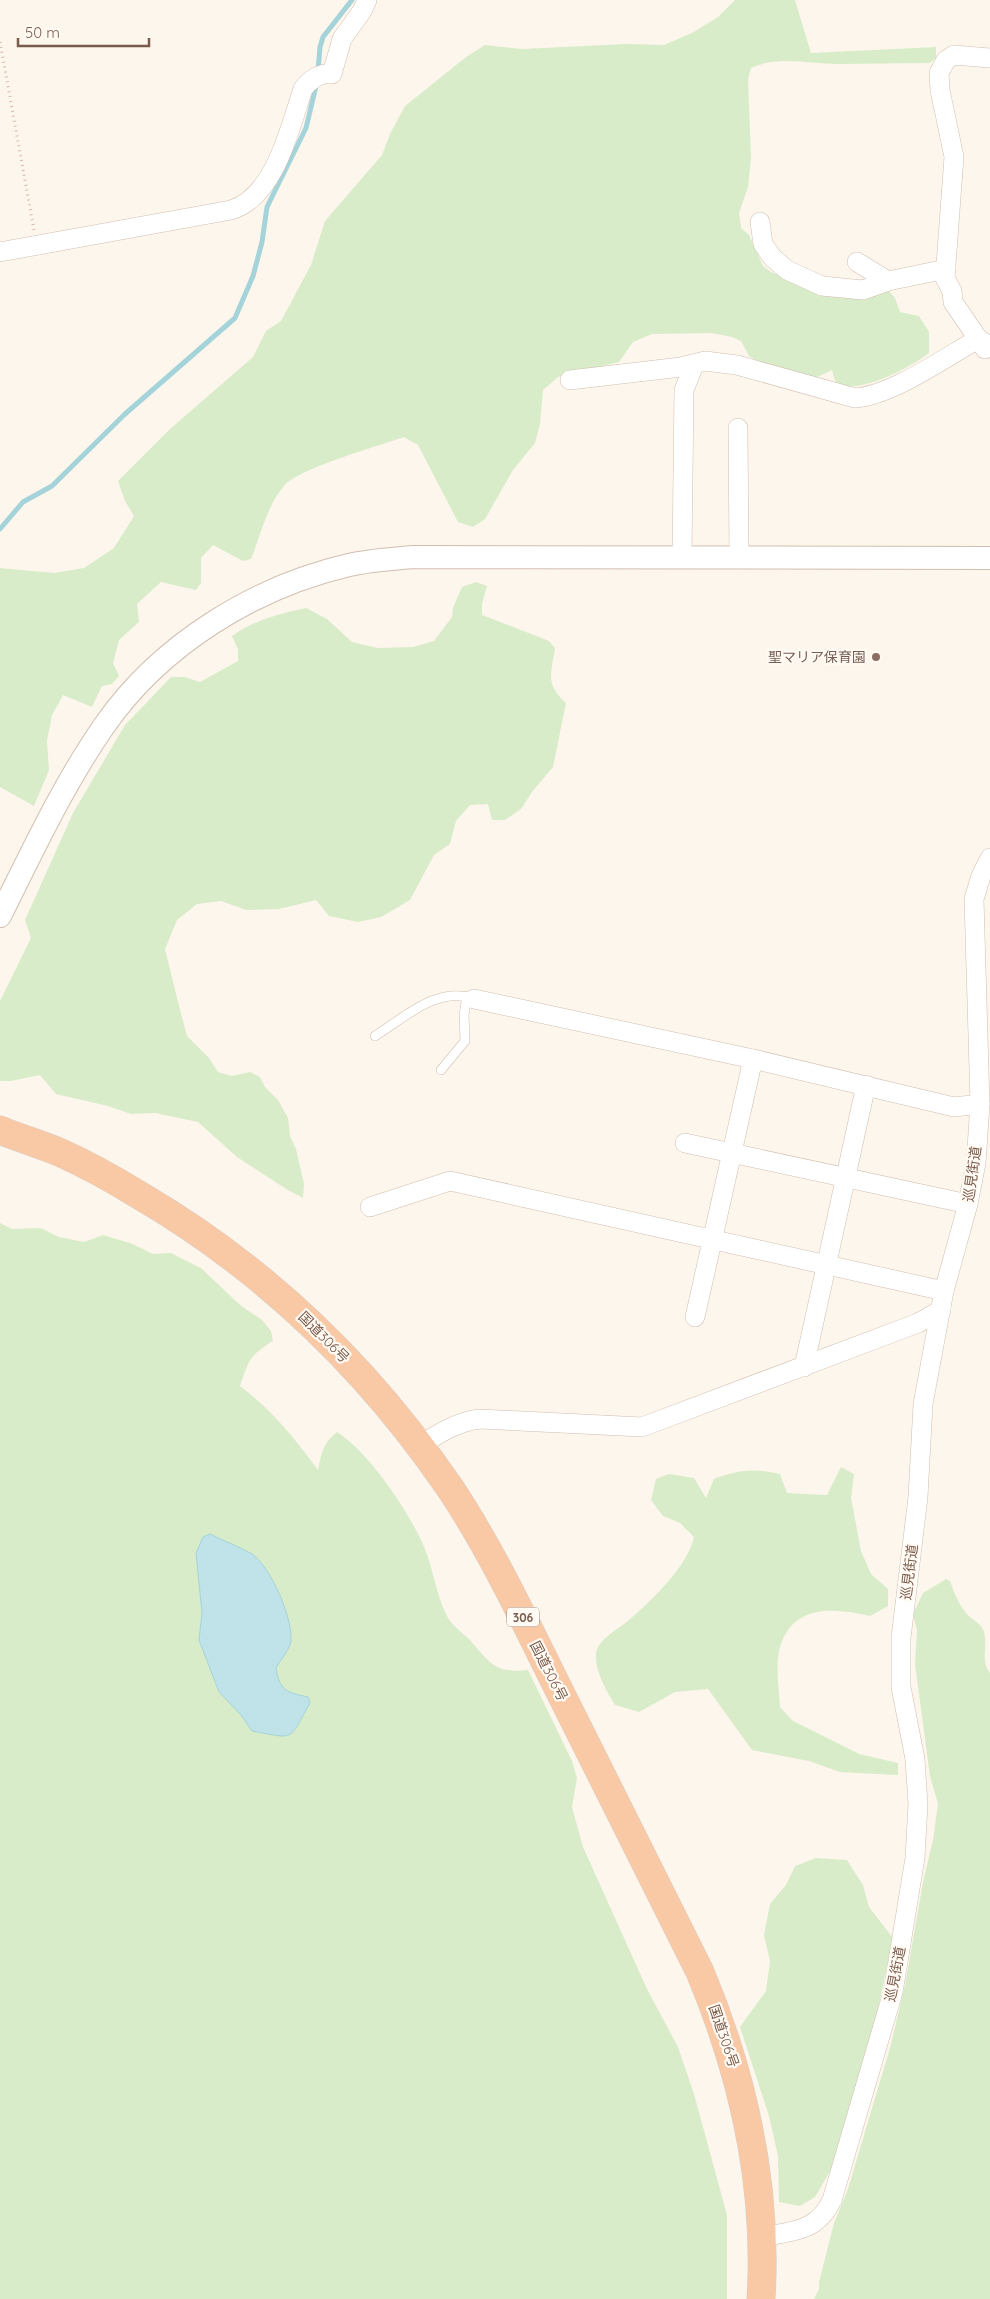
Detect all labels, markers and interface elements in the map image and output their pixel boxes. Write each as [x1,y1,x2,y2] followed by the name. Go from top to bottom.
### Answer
[18,15,149,47] scale bar
[25,23,60,42] text: 50 m
[768,648,866,666] place label: 聖マリア保育園
[870,651,882,663] marker: 聖マリア保育園
[959,1145,985,1203] street label: 巡見街道
[295,1308,353,1366] street label: 国道306号
[897,1543,921,1601] street label: 巡見街道
[507,1608,539,1626] road number: 306
[526,1638,572,1704] street label: 国道306号
[881,1945,909,2003] street label: 巡見街道
[705,2002,743,2070] street label: 国道306号

